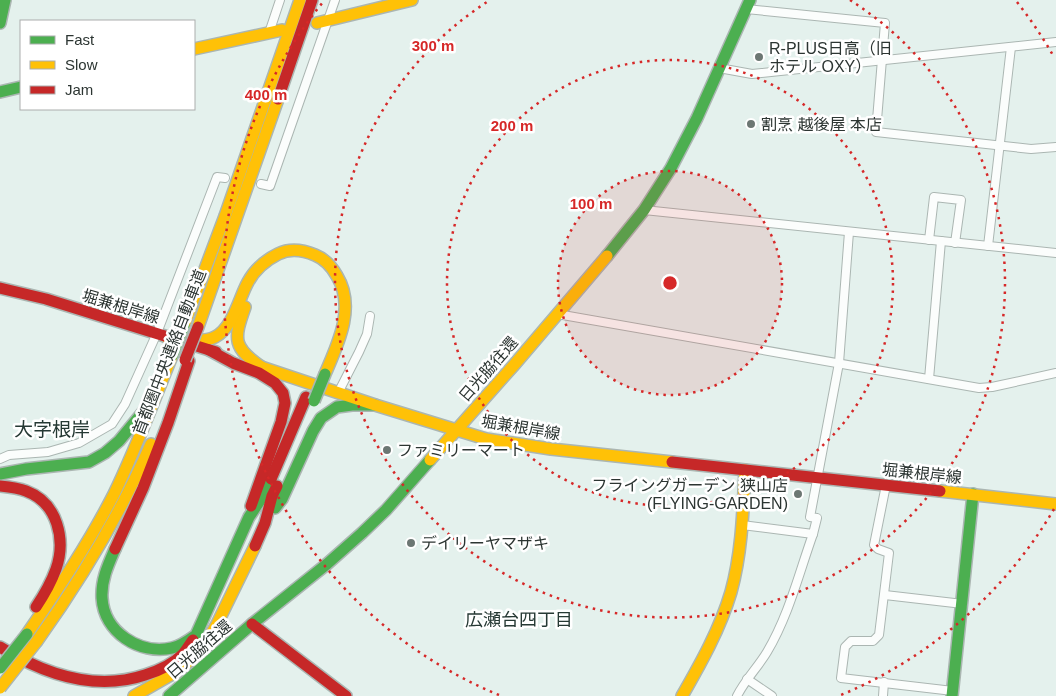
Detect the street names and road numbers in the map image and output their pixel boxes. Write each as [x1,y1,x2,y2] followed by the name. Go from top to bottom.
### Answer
[130,267,209,437] street label: 首都圏中央連絡自動車道
[80,287,162,326] street label: 堀兼根岸線
[456,334,521,405] street label: 日光脇往還
[480,412,562,443] street label: 堀兼根岸線
[881,461,963,486] street label: 堀兼根岸線
[164,617,235,682] street label: 日光脇往還

